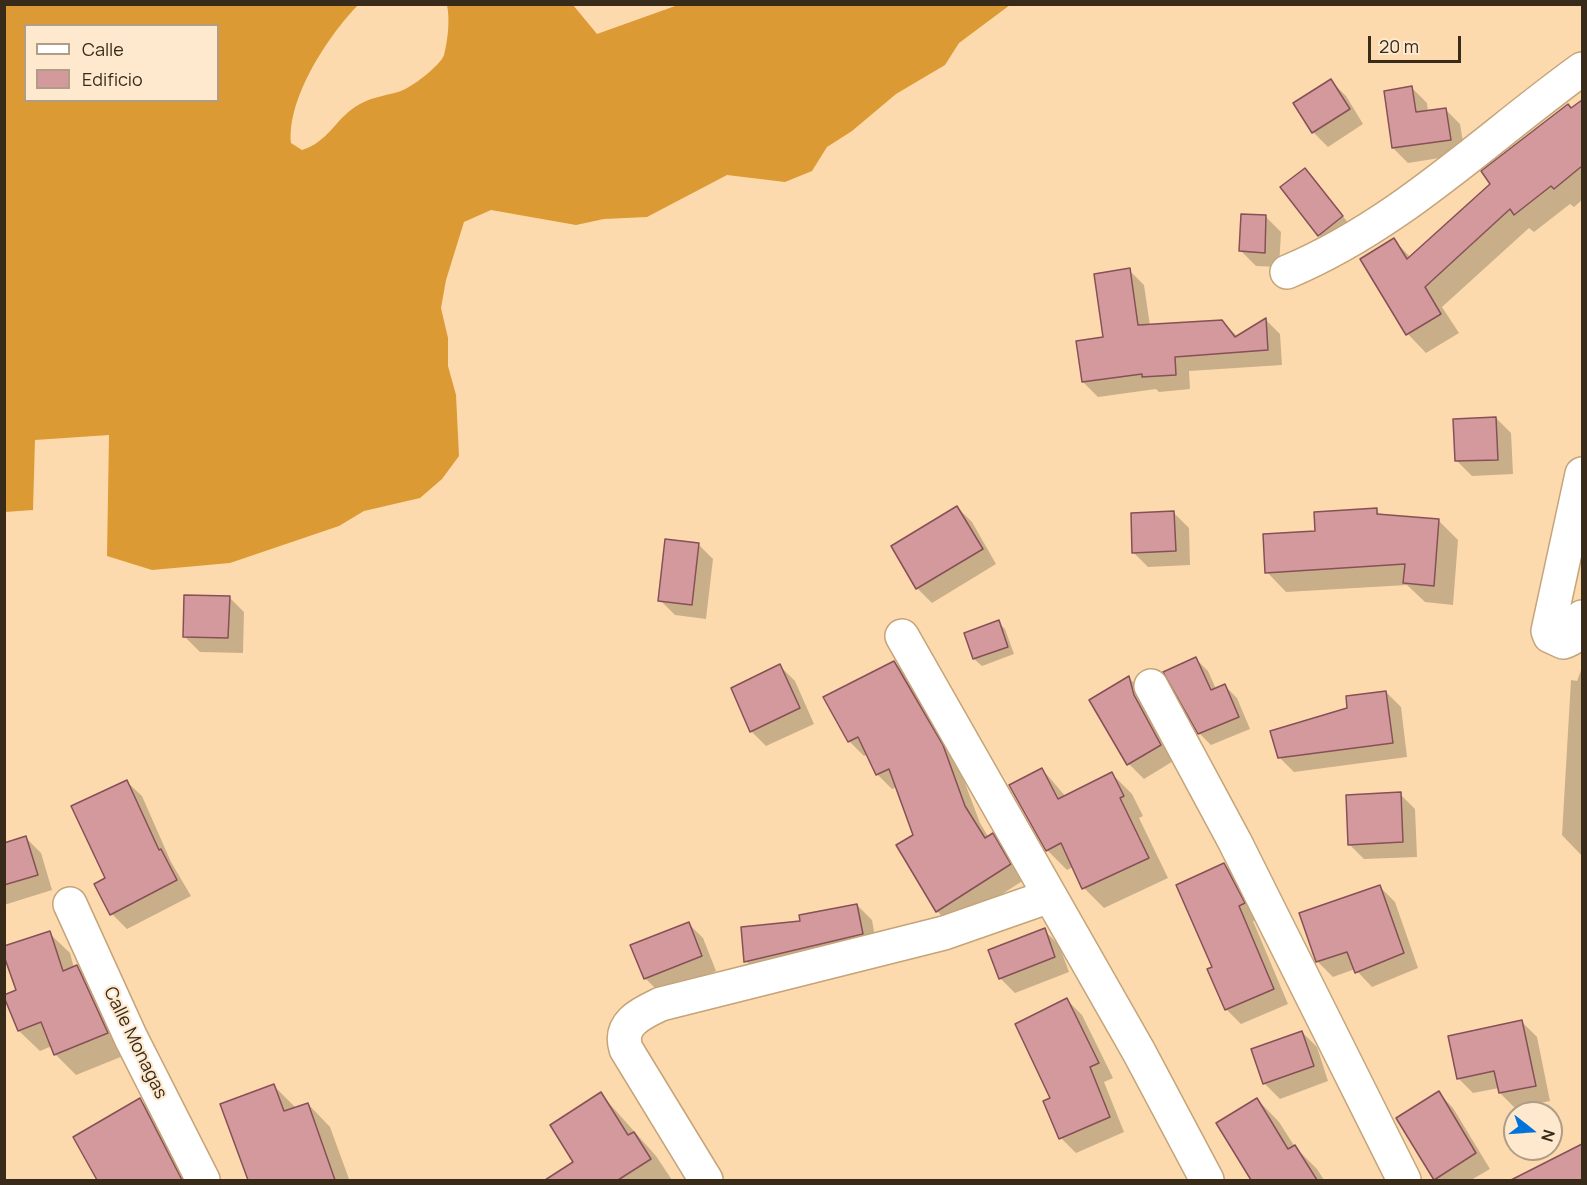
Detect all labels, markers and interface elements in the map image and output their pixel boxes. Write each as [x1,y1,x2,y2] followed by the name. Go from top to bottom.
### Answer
[24,24,219,102] legend
[1371,24,1464,62] scale bar
[1379,34,1419,58] text: 20 m
[82,37,124,61] text: Calle
[82,67,143,91] text: Edificio
[99,983,171,1103] street label: Calle Monagas
[1503,1101,1563,1161] north arrow
[1536,1127,1561,1144] text: N

